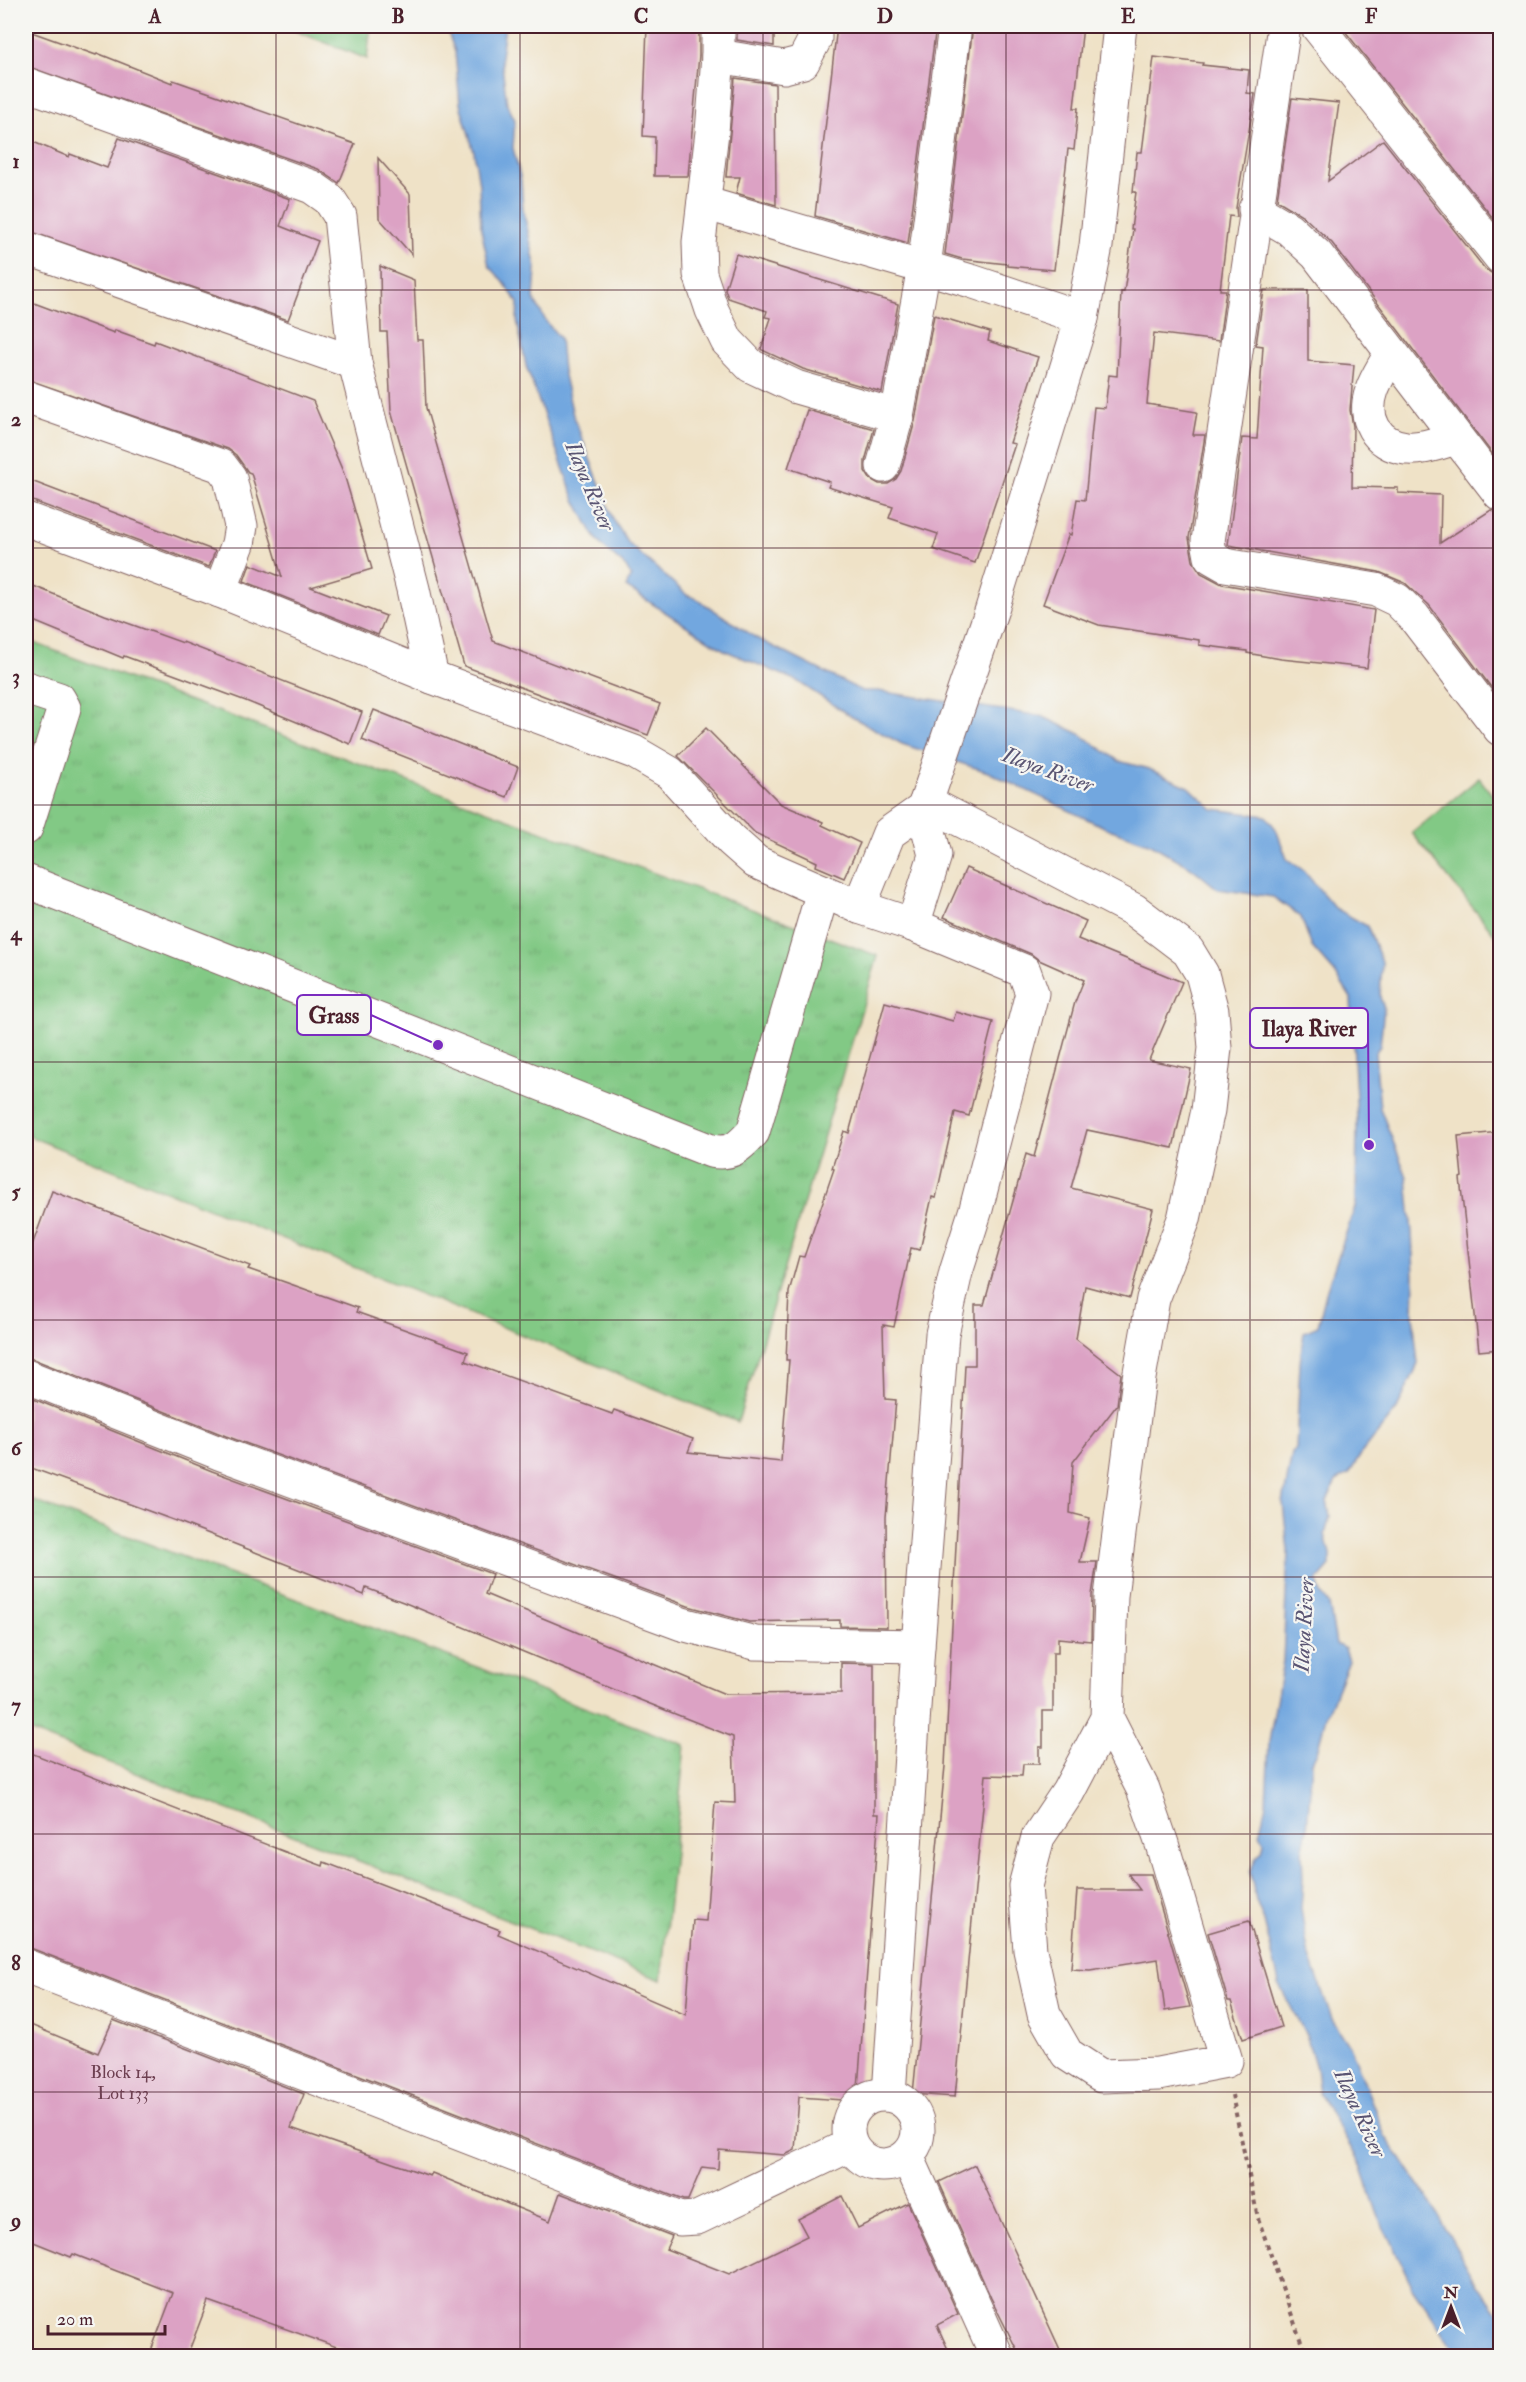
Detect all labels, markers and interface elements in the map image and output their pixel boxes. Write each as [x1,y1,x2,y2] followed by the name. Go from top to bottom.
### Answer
[148,4,162,29] text: A
[391,4,405,29] text: B
[634,4,648,29] text: C
[877,4,893,29] text: D
[1121,4,1136,29] text: E
[1365,4,1378,29] text: F
[12,149,20,174] text: 1
[11,407,21,432] text: 2
[558,436,622,537] water label: Ilaya River
[12,664,20,689] text: 3
[998,740,1099,800] water label: Ilaya River
[10,921,23,946] text: 4
[297,995,371,1035] callout: Grass
[309,1002,360,1030] text: Grass
[1250,1008,1368,1048] callout: Ilaya River
[1262,1015,1357,1044] text: Ilaya River
[12,1179,22,1204] text: 5
[11,1436,23,1461] text: 6
[1287,1575,1321,1674] water label: Ilaya River
[11,1693,21,1718] text: 7
[11,1951,21,1976] text: 8
[90,2061,156,2105] house number: Block 14, Lot 133
[1327,2063,1393,2163] water label: Ilaya River
[9,2208,21,2233] text: 9
[1421,2277,1481,2337] north arrow
[1443,2283,1459,2303] text: N
[48,2298,165,2336] scale bar
[57,2308,93,2331] text: 20 m

